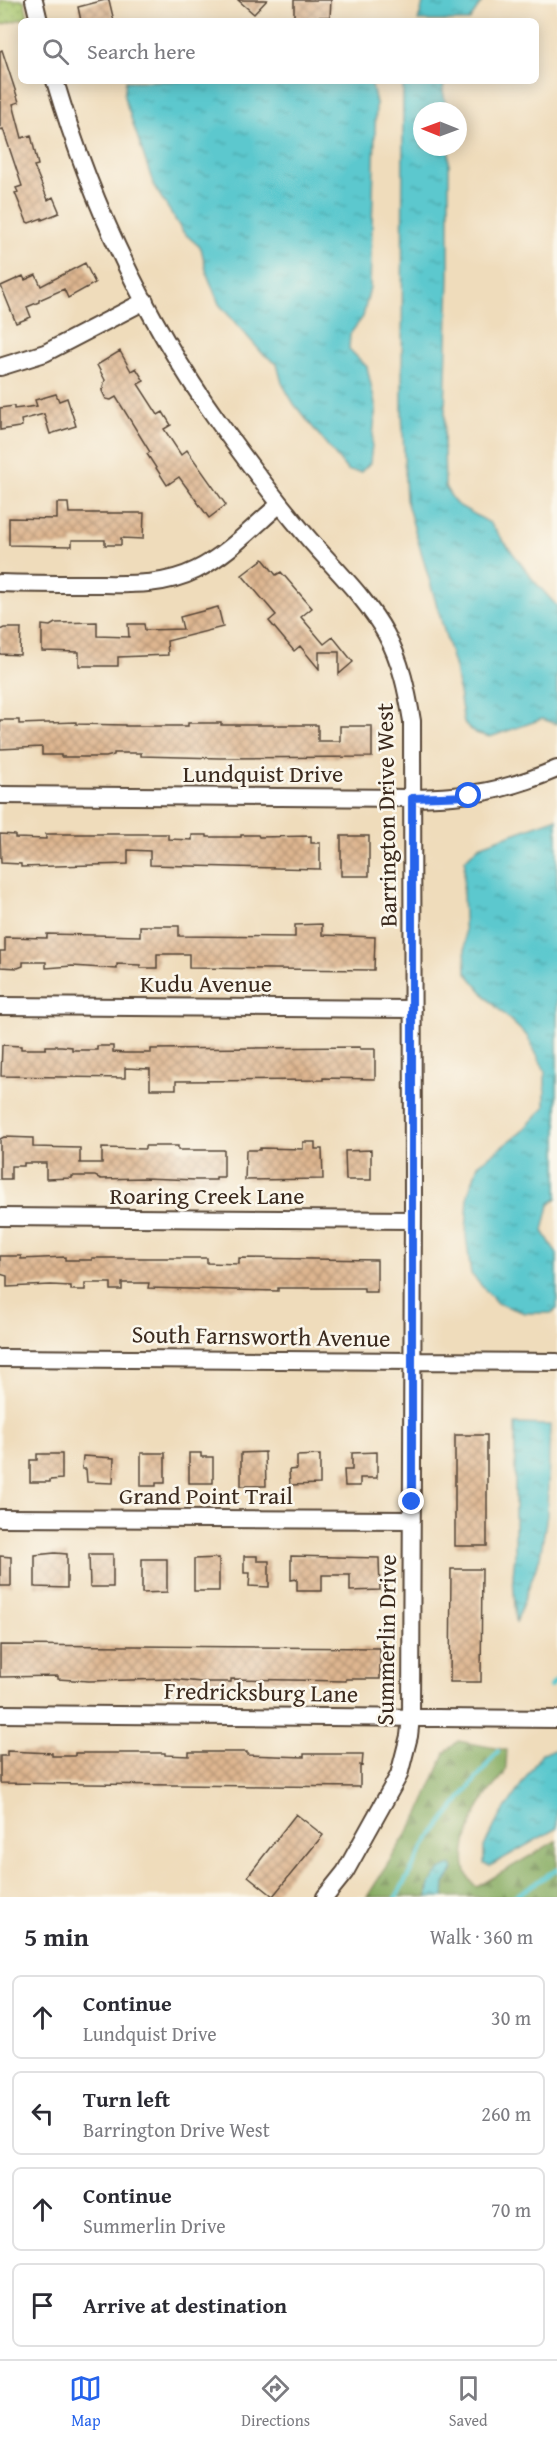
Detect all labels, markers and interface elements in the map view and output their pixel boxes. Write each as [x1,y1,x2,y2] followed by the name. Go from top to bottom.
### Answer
[18,18,539,84] search box
[39,35,72,68] icon: search
[87,35,196,67] text: Search here
[413,102,467,156] north arrow
[367,702,405,927] street label: Barrington Drive West
[183,756,343,791] street label: Lundquist Drive
[455,782,481,808] route start
[140,966,272,1001] street label: Kudu Avenue
[109,1178,305,1213] street label: Roaring Creek Lane
[131,1316,391,1356] street label: South Farnsworth Avenue
[119,1478,293,1513] street label: Grand Point Trail
[398,1488,424,1514] route end
[367,1554,405,1726] street label: Summerlin Drive
[164,1673,358,1711] street label: Fredricksburg Lane
[24,1917,89,1956] text: 5 min
[430,1922,533,1951] text: Walk · 360 m
[83,1987,172,2019] text: Continue
[26,2001,59,2034] icon: ahead
[491,2003,531,2032] text: 30 m
[83,2019,217,2048] text: Lundquist Drive
[83,2083,170,2115] text: Turn left
[26,2097,59,2130] icon: left
[481,2099,531,2128] text: 260 m
[83,2115,270,2144] text: Barrington Drive West
[83,2179,172,2211] text: Continue
[26,2193,59,2226] icon: ahead
[491,2195,531,2224] text: 70 m
[83,2211,226,2240] text: Summerlin Drive
[26,2289,59,2322] icon: arrive
[83,2289,287,2321] text: Arrive at destination
[69,2372,102,2432] tab: Map
[241,2372,310,2432] tab: Directions
[449,2372,488,2432] tab: Saved

